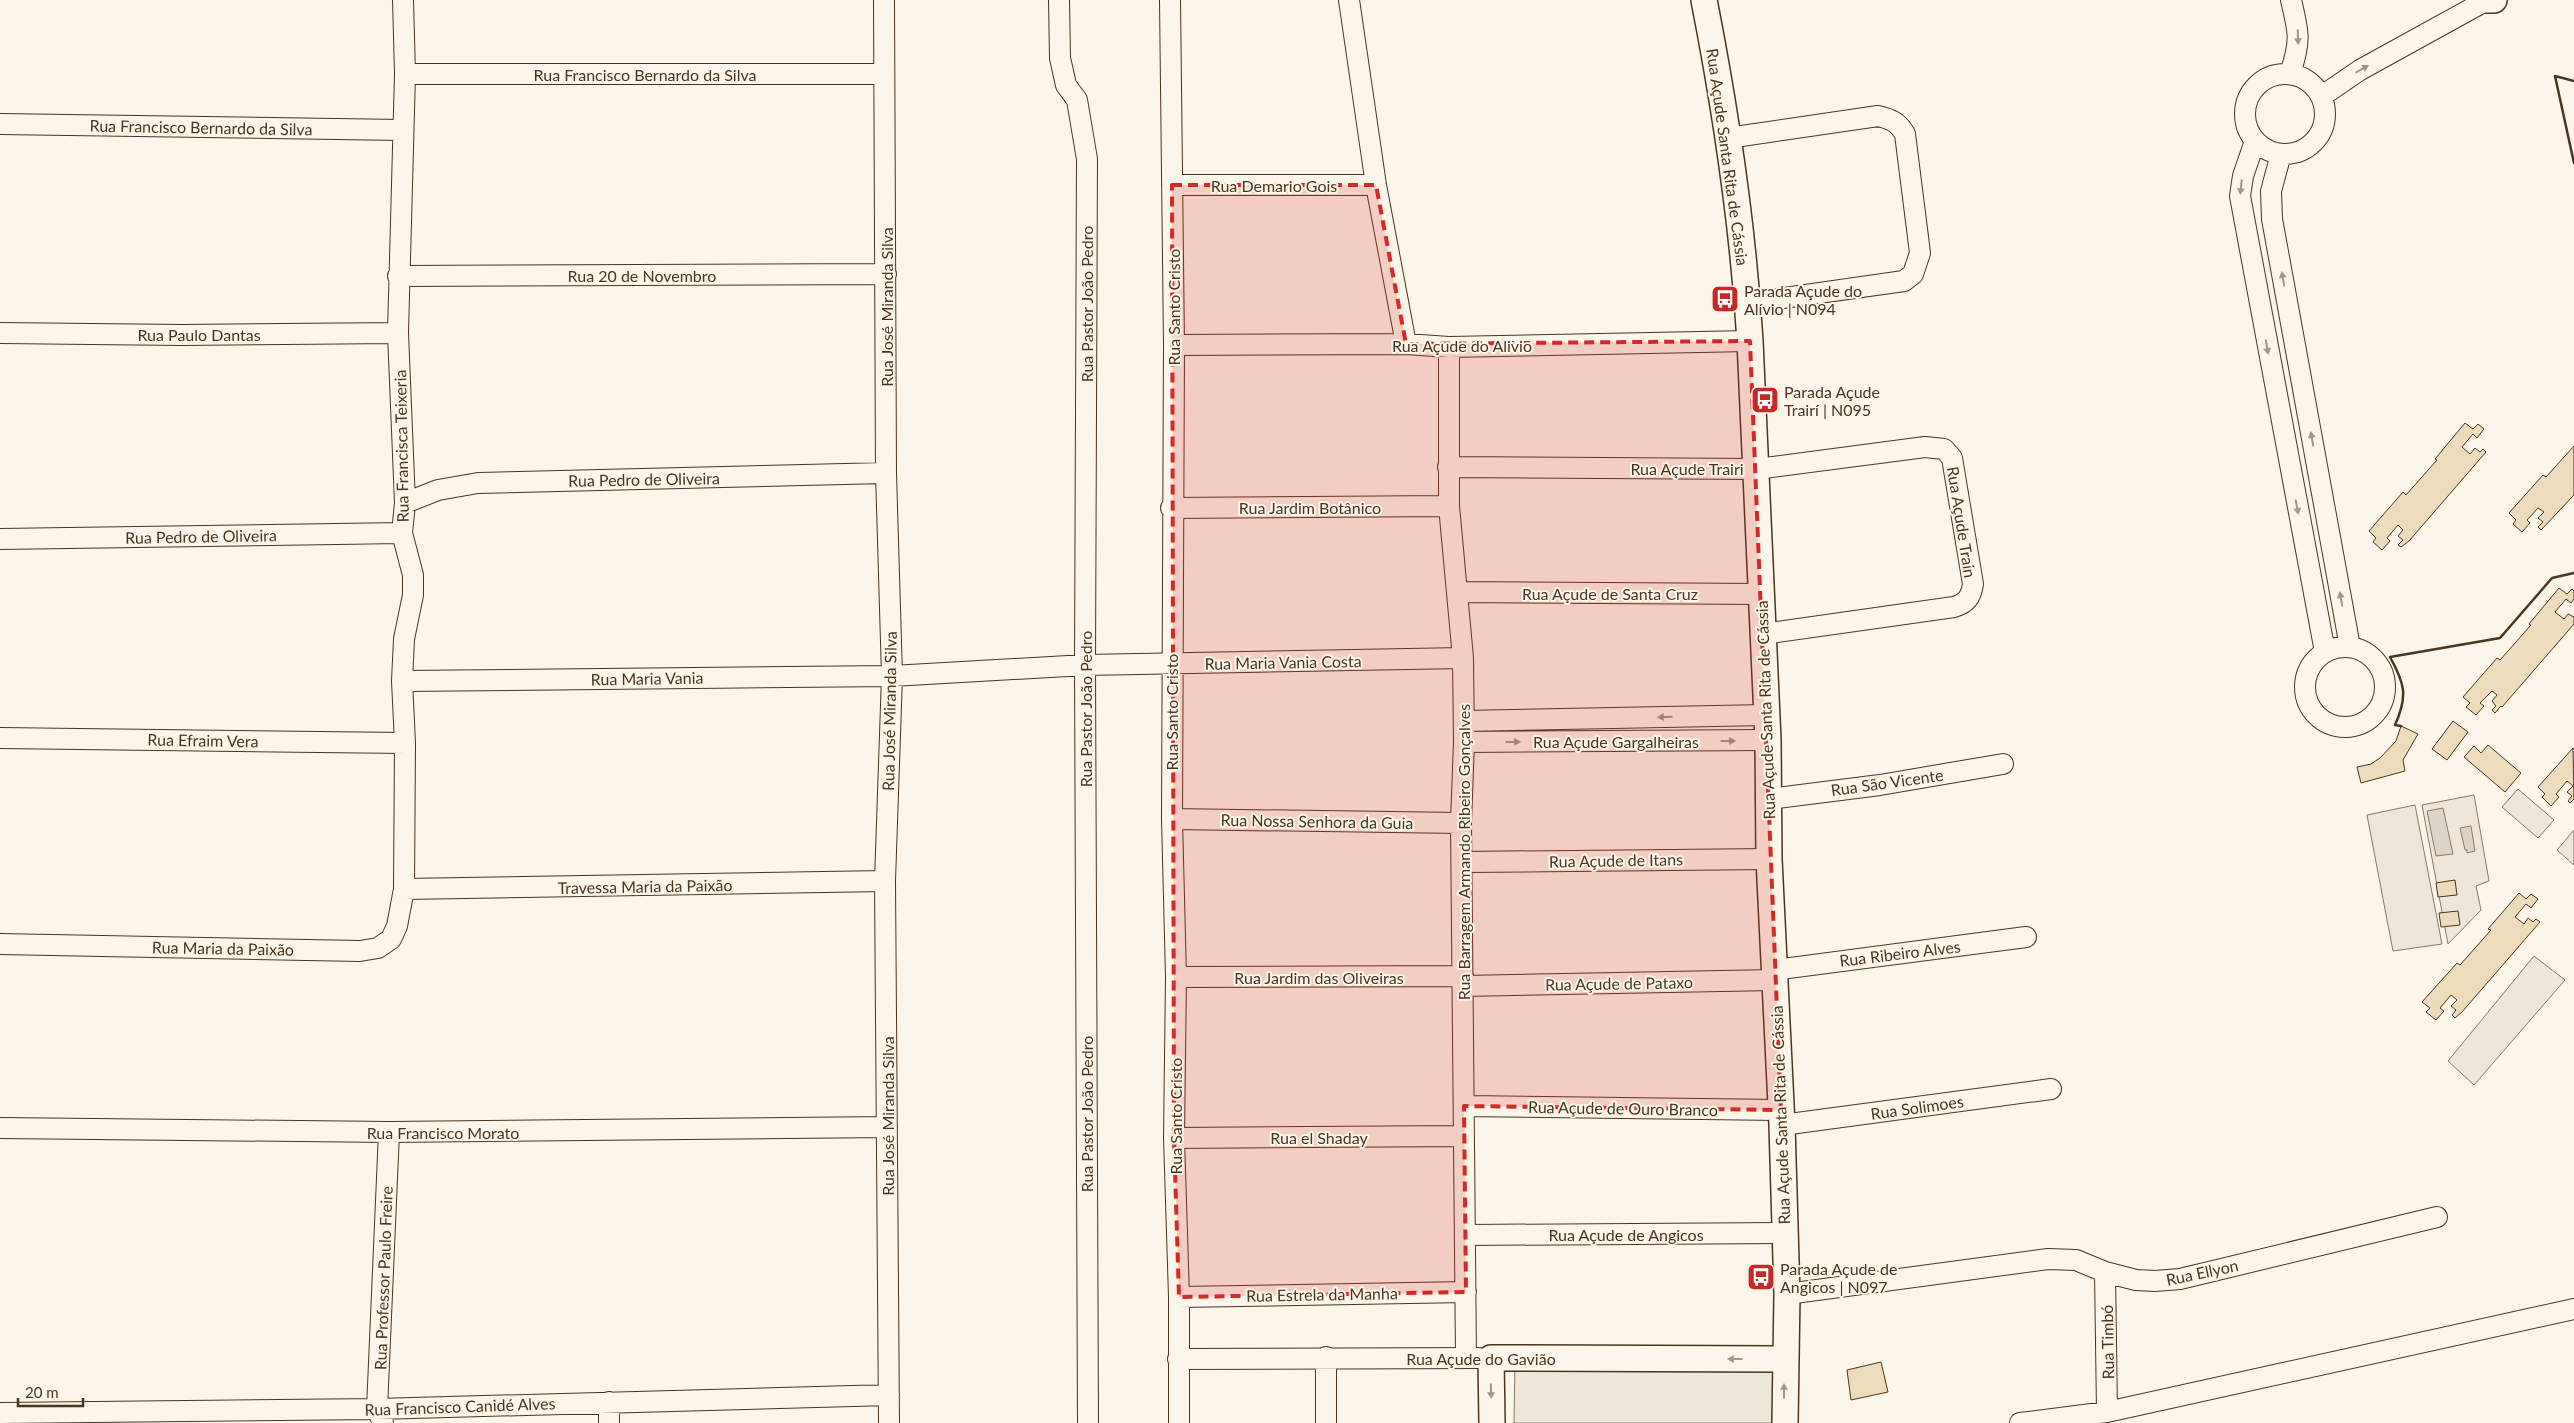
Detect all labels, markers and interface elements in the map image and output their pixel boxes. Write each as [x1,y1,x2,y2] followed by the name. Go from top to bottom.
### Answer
[2295,30,2303,46] one-way arrow
[1703,47,1753,267] street label: Rua Açude Santa Rita de Cássia
[2355,64,2368,73] one-way arrow
[534,65,756,84] street label: Rua Francisco Bernardo da Silva
[89,116,313,138] street label: Rua Francisco Bernardo da Silva
[1211,176,1337,195] street label: Rua Demario Gois
[2237,180,2245,196] one-way arrow
[1077,226,1096,382] street label: Rua Pastor João Pedro
[877,227,896,387] street label: Rua José Miranda Silva
[1164,249,1183,365] street label: Rua Santo Cristo
[568,266,716,285] street label: Rua 20 de Novembro
[2279,270,2287,286] one-way arrow
[1744,281,1862,318] place label: Parada Açude do Alívio | N094
[1710,284,1740,314] bus stop icon: Parada Açude do Alívio | N094
[137,325,261,344] street label: Rua Paulo Dantas
[1392,336,1532,355] street label: Rua Açude do Alivio
[2264,340,2272,356] one-way arrow
[390,370,412,522] street label: Rua Francisca Teixeria
[1784,382,1880,419] place label: Parada Açude Trairí | N095
[1750,385,1780,415] bus stop icon: Parada Açude Trairí | N095
[2308,430,2316,446] one-way arrow
[1630,459,1744,478] street label: Rua Açude Trairi
[1944,465,1980,579] street label: Rua Açude Train
[568,468,720,490] street label: Rua Pedro de Oliveira
[1239,498,1381,517] street label: Rua Jardim Botânico
[2293,500,2301,516] one-way arrow
[125,525,277,547] street label: Rua Pedro de Oliveira
[1522,584,1698,603] street label: Rua Açude de Santa Cruz
[2337,590,2345,606] one-way arrow
[1752,600,1778,820] street label: Rua Açude Santa Rita de Cássia
[878,631,900,791] street label: Rua José Miranda Silva
[1076,631,1095,787] street label: Rua Pastor João Pedro
[1204,651,1362,673] street label: Rua Maria Vania Costa
[1162,654,1181,770] street label: Rua Santo Cristo
[590,668,704,688] street label: Rua Maria Vania
[1454,704,1473,1000] street label: Rua Barragem Armando Ribeiro Gonçalves
[1656,713,1672,721] one-way arrow
[147,730,259,750] street label: Rua Efraim Vera
[1533,732,1699,751] street label: Rua Açude Gargalheiras
[1720,736,1736,744] one-way arrow
[1505,738,1521,746] one-way arrow
[1830,765,1944,799] street label: Rua São Vicente
[1221,810,1413,832] street label: Rua Nossa Senhora da Guia
[1549,849,1683,871] street label: Rua Açude de Itans
[557,875,733,897] street label: Travessa Maria da Paixão
[1838,936,1962,970] street label: Rua Ribeiro Alves
[152,937,294,959] street label: Rua Maria da Paixão
[1234,968,1404,987] street label: Rua Jardim das Oliveiras
[1545,972,1693,994] street label: Rua Açude de Pataxo
[1767,1005,1793,1225] street label: Rua Açude Santa Rita de Cássia
[878,1036,897,1196] street label: Rua José Miranda Silva
[1077,1036,1096,1192] street label: Rua Pastor João Pedro
[1166,1058,1185,1174] street label: Rua Santo Cristo
[1869,1091,1965,1123] street label: Rua Solimoes
[1528,1097,1718,1119] street label: Rua Açude de Ouro Branco
[367,1123,519,1142] street label: Rua Francisco Morato
[1270,1128,1368,1147] street label: Rua el Shaday
[370,1186,396,1370] street label: Rua Professor Paulo Freire
[1548,1225,1704,1244] street label: Rua Açude de Angicos
[2164,1255,2240,1289] street label: Rua Ellyon
[1780,1259,1898,1296] place label: Parada Açude de Angicos | N097
[1746,1262,1776,1292] bus stop icon: Parada Açude de Angicos | N097
[1246,1283,1398,1305] street label: Rua Estrela da Manha
[2097,1305,2117,1379] street label: Rua Timbó
[1406,1349,1556,1368] street label: Rua Açude do Gavião
[1727,1355,1743,1363] one-way arrow
[18,1376,82,1408] scale bar
[25,1383,59,1401] text: 20 m
[1488,1383,1496,1399] one-way arrow
[1780,1383,1788,1399] one-way arrow
[364,1393,556,1419] street label: Rua Francisco Canidé Alves

